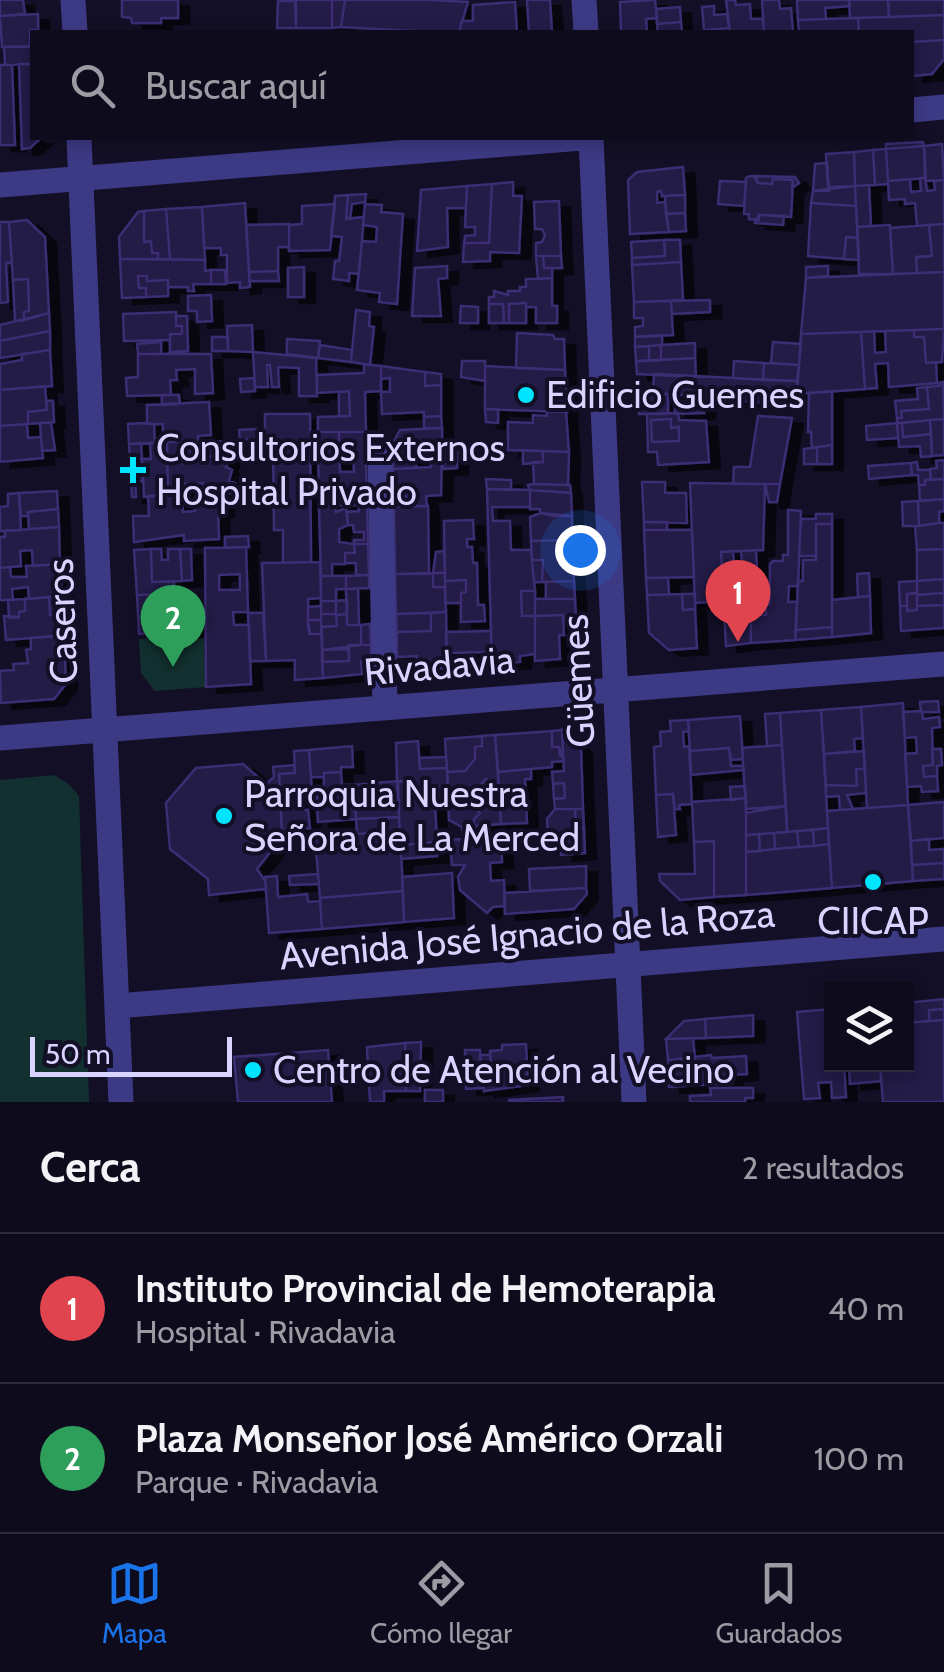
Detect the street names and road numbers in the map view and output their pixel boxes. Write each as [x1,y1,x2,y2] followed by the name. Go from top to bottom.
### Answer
[36,558,87,684] street label: Caseros
[551,613,604,749] street label: Güemes
[362,636,516,695] street label: Rivadavia
[277,889,776,980] street label: Avenida José Ignacio de la Roza

